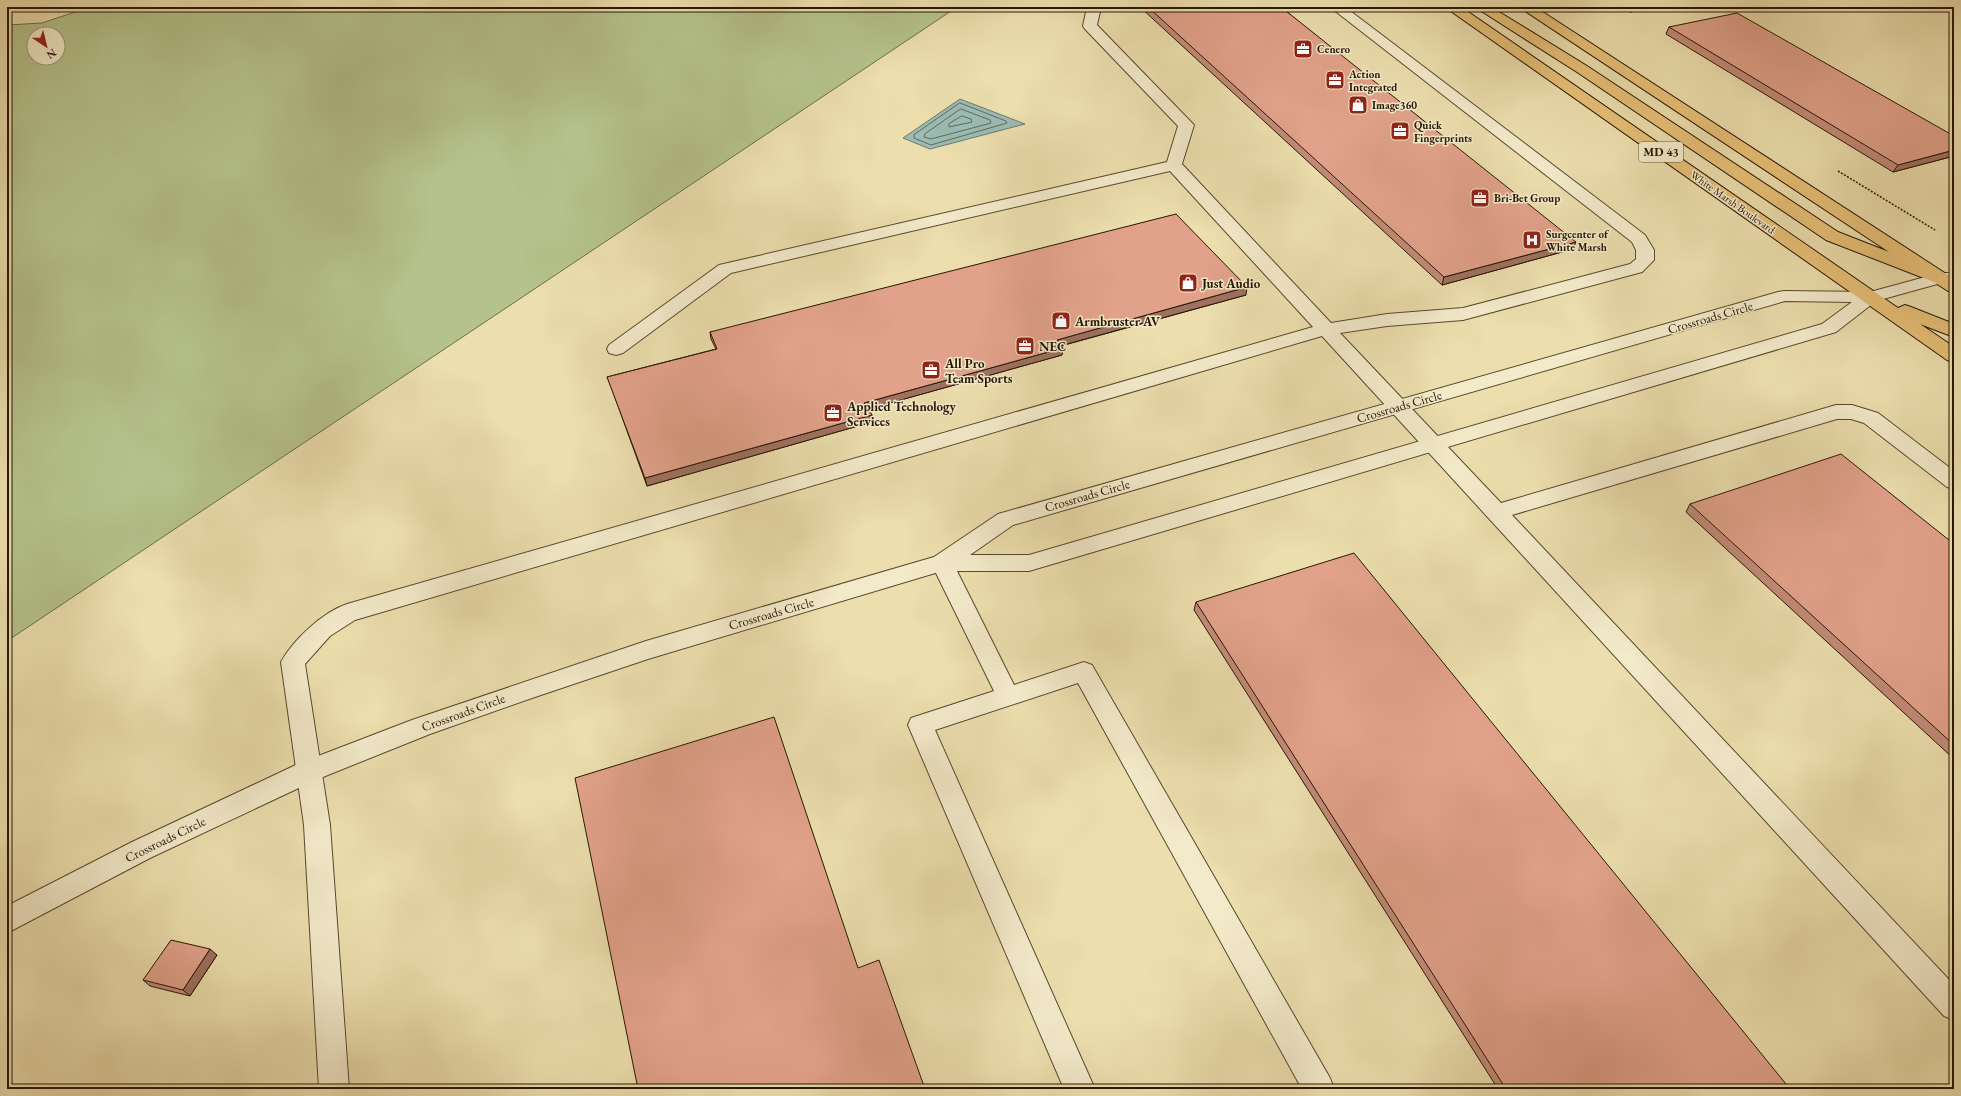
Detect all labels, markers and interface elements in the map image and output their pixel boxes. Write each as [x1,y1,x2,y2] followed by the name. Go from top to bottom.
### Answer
[26,26,66,66] north arrow
[1292,38,1314,60] office icon: Cenero
[1317,42,1351,56] place label: Cenero
[44,46,59,63] text: N
[1348,67,1397,94] place label: Action Integrated
[1324,69,1346,91] office icon: Action Integrated
[1347,94,1369,116] shop icon: Image360
[1372,98,1417,112] place label: Image360
[1414,118,1472,145] place label: Quick Fingerprints
[1389,120,1411,142] office icon: Quick Fingerprints
[1639,142,1683,162] road number: MD 43
[1688,167,1779,237] street label: White Marsh Boulevard
[1469,187,1491,209] office icon: Bri-Bet Group
[1494,191,1560,205] place label: Bri-Bet Group
[1546,227,1610,254] place label: Surgcenter of White Marsh
[1521,229,1543,251] hospital icon: Surgcenter of White Marsh
[1177,272,1199,294] shop icon: Just Audio
[1200,275,1261,292] place label: Just Audio
[1666,297,1755,338] street label: Crossroads Circle
[1050,310,1072,332] shop icon: Armbruster AV
[1074,313,1161,330] place label: Armbruster AV
[1014,335,1036,357] office icon: NEC
[1039,338,1066,355] place label: NEC
[944,355,1013,387] place label: All Pro Team Sports
[920,359,942,381] office icon: All Pro Team Sports
[1355,386,1444,427] street label: Crossroads Circle
[846,398,957,430] place label: Applied Technology Services
[822,402,844,424] office icon: Applied Technology Services
[1043,475,1132,516] street label: Crossroads Circle
[727,593,816,634] street label: Crossroads Circle
[419,689,507,735] street label: Crossroads Circle
[122,813,208,866] street label: Crossroads Circle

